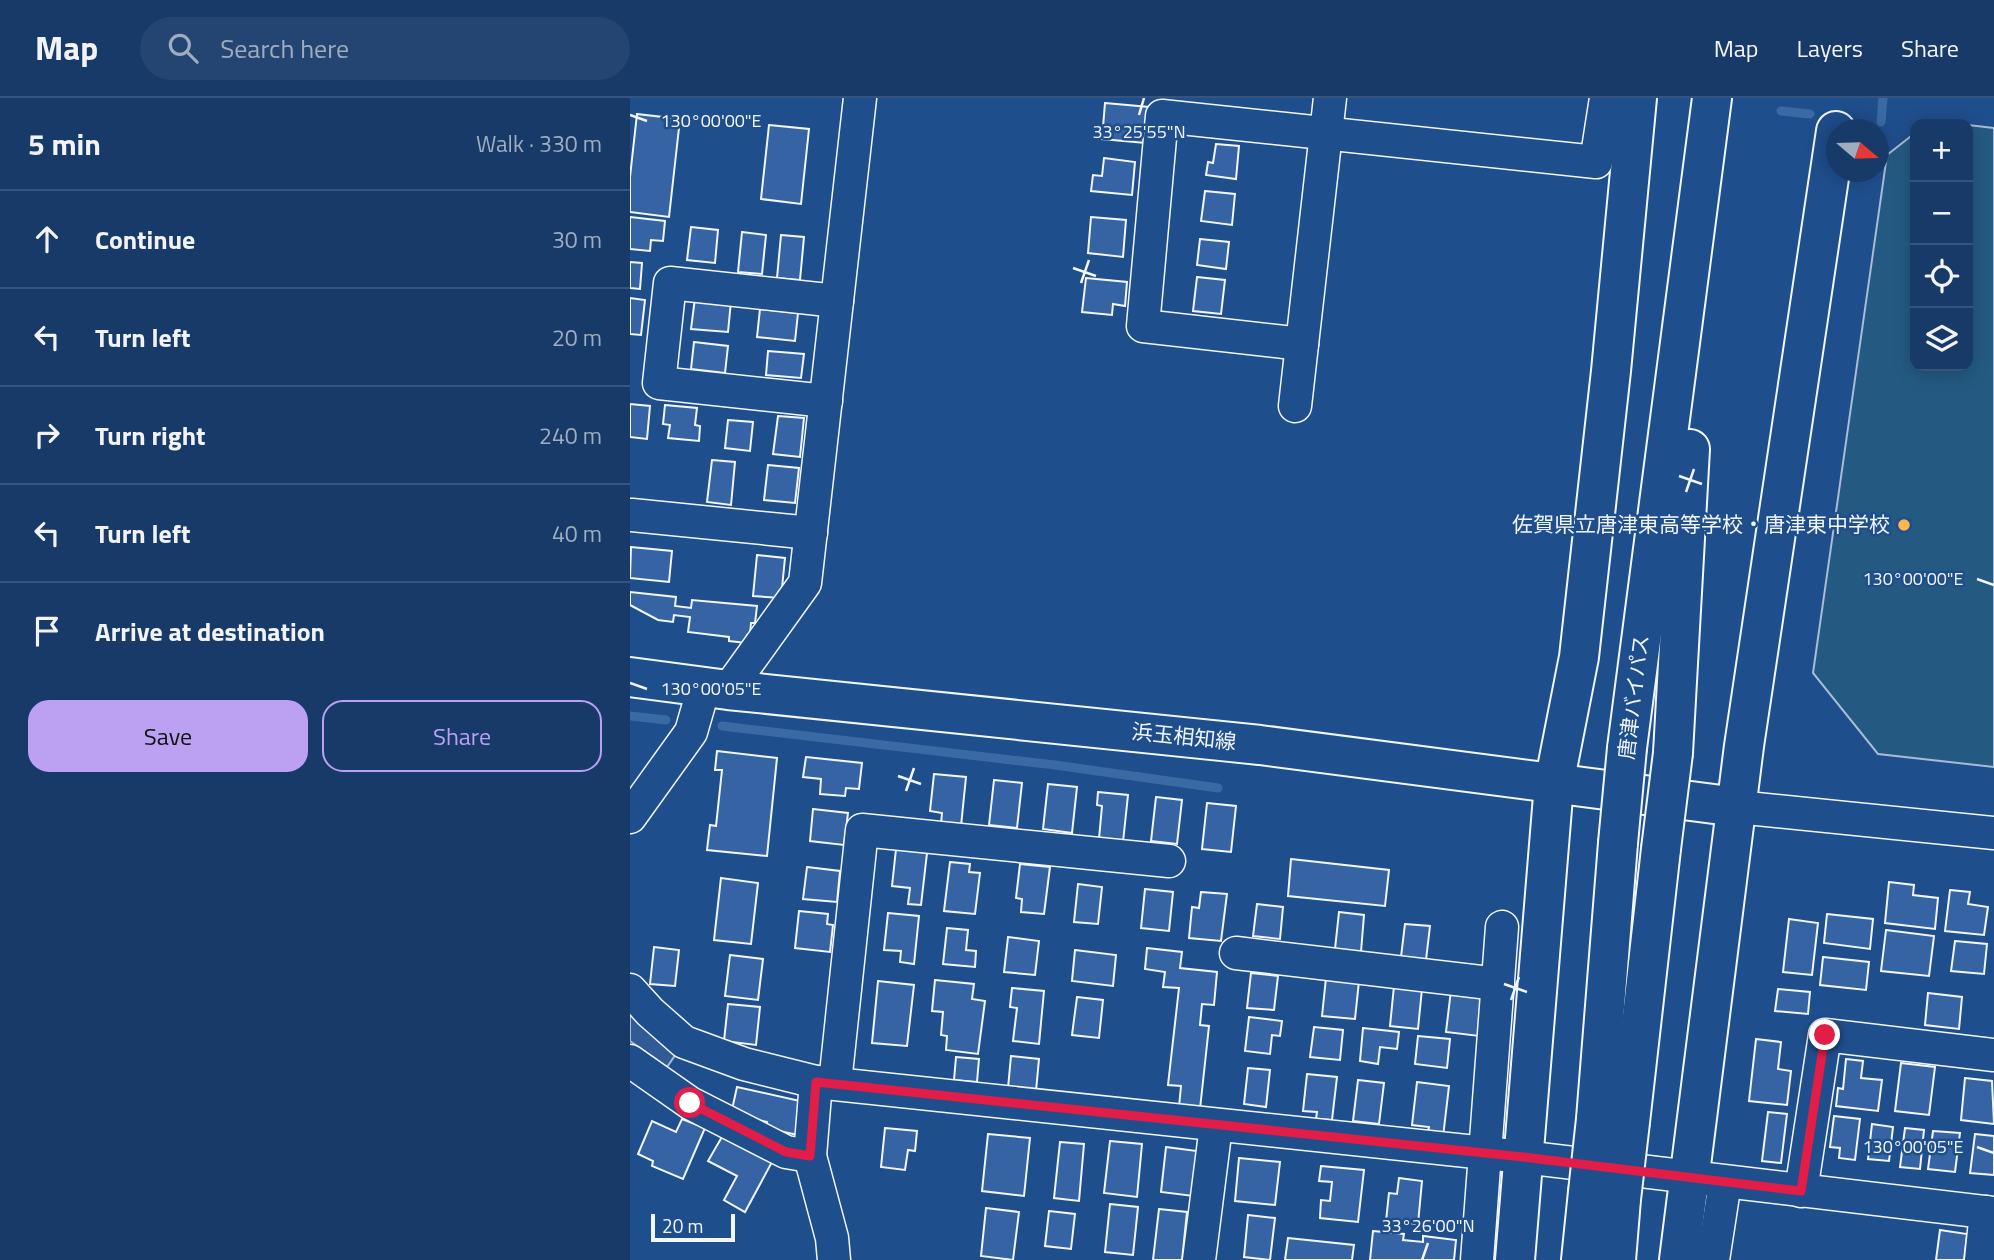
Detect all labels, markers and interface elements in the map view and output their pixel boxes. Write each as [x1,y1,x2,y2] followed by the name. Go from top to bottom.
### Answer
[140,17,630,80] search box
[35,23,98,73] text: Map
[164,29,202,67] icon: search
[220,29,349,68] text: Search here
[1714,30,1759,66] text: Map
[1797,30,1863,66] text: Layers
[1901,30,1959,66] text: Share
[660,107,762,134] text: 130°00'00"E
[1092,118,1186,145] text: 33°25'55"N
[1826,119,1889,182] north arrow
[1910,119,1973,371] map controls
[1910,119,1973,182] button: +
[28,121,101,167] text: 5 min
[476,126,602,161] text: Walk · 330 m
[1910,182,1973,245] button: −
[28,220,66,258] icon: ahead
[95,220,195,259] text: Continue
[552,222,602,257] text: 30 m
[1910,245,1973,308] button: locate
[1910,308,1973,371] button: layers
[28,318,66,356] icon: left
[95,318,190,357] text: Turn left
[552,320,602,355] text: 20 m
[28,416,66,454] icon: right
[95,416,206,455] text: Turn right
[539,418,602,453] text: 240 m
[1512,508,1890,540] place label: 佐賀県立唐津東高等学校・唐津東中学校
[28,514,66,552] icon: left
[95,514,190,553] text: Turn left
[552,516,602,551] text: 40 m
[1896,517,1912,533] marker: 佐賀県立唐津東高等学校・唐津東中学校
[1862,565,1964,592] text: 130°00'00"E
[28,612,66,650] icon: arrive
[95,612,325,651] text: Arrive at destination
[1609,633,1657,761] street label: 唐津バイパス
[660,675,762,702] text: 130°00'05"E
[28,700,308,772] button: Save
[322,700,602,772] button: Share
[1130,715,1238,757] street label: 浜玉相知線
[1809,1019,1840,1050] route end
[674,1087,705,1118] route start
[1862,1133,1964,1160] text: 130°00'05"E
[651,1211,735,1243] scale bar
[662,1211,703,1240] text: 20 m
[1381,1212,1475,1239] text: 33°26'00"N

